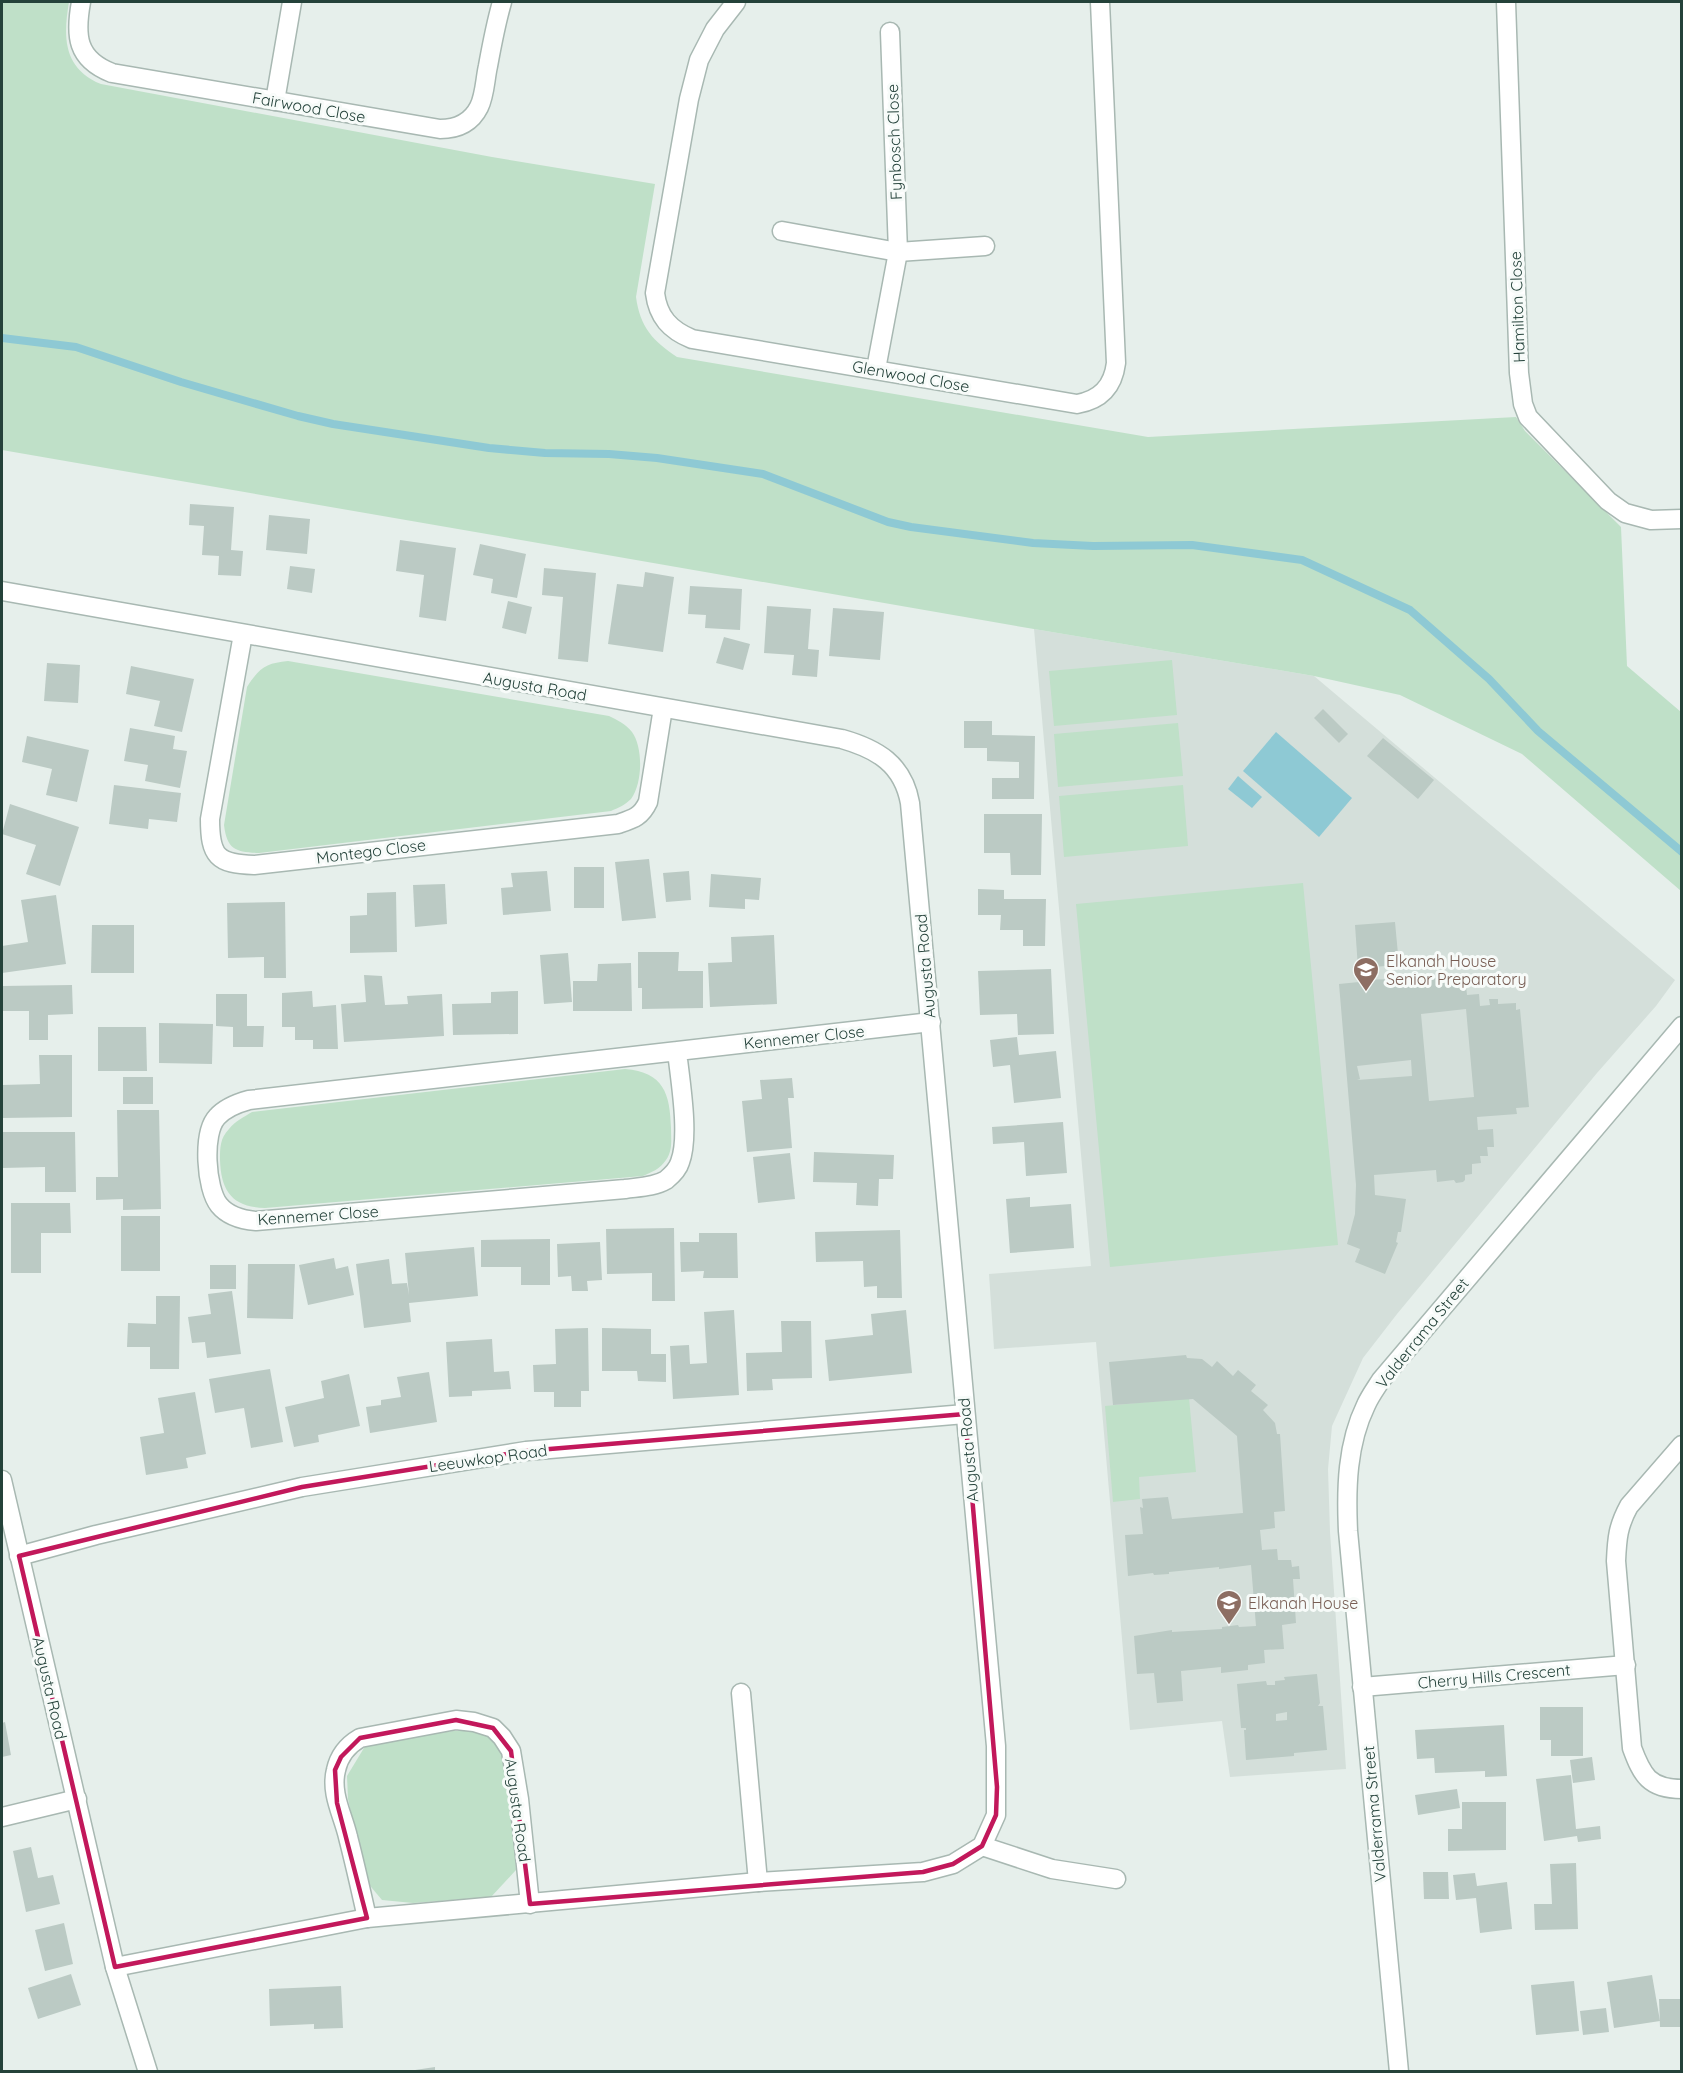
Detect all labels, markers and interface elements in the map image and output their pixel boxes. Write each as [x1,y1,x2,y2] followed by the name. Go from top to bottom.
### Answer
[882,84,906,200] street label: Fynbosch Close
[251,87,367,127] street label: Fairwood Close
[1505,251,1529,363] street label: Hamilton Close
[851,356,971,396] street label: Glenwood Close
[482,667,588,705] street label: Augusta Road
[315,834,427,868] street label: Montego Close
[910,913,940,1019] street label: Augusta Road
[1386,951,1527,989] place label: Elkanah House Senior Preparatory
[1351,955,1381,993] school or university icon: Elkanah House Senior Preparatory
[743,1021,865,1053] street label: Kennemer Close
[257,1201,379,1229] street label: Kennemer Close
[1371,1274,1473,1392] street label: Valderrama Street
[953,1397,983,1503] street label: Augusta Road
[428,1440,548,1476] street label: Leeuwkop Road
[1214,1588,1244,1626] school or university icon: Elkanah House
[1248,1593,1358,1613] place label: Elkanah House
[28,1635,72,1741] street label: Augusta Road
[1417,1659,1571,1693] street label: Cherry Hills Crescent
[1358,1745,1390,1883] street label: Valderrama Street
[501,1757,535,1863] street label: Augusta Road

